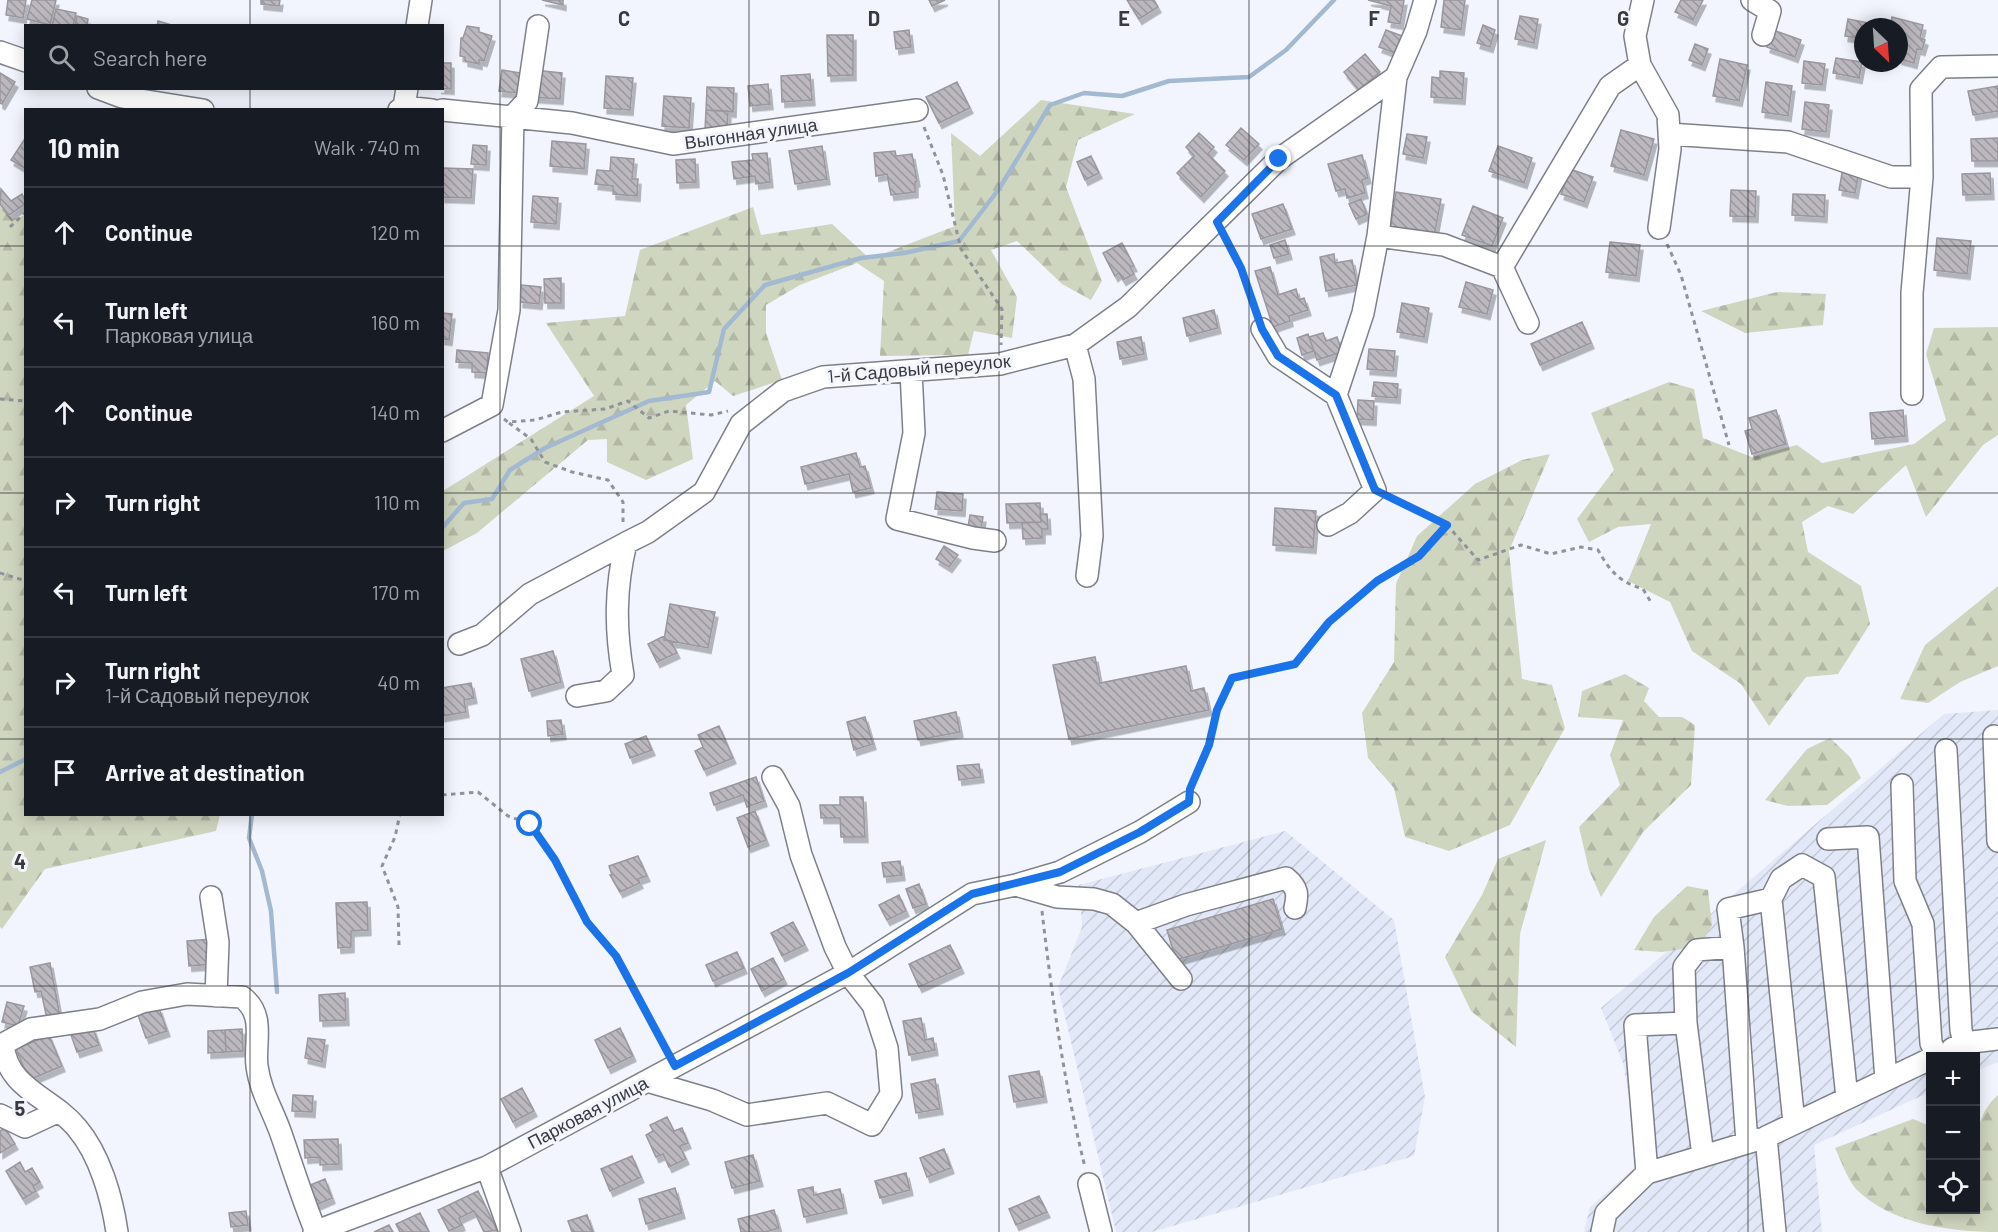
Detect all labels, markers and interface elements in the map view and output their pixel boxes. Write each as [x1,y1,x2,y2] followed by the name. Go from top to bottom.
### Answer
[618,6,630,30] text: C
[868,6,880,30] text: D
[1118,6,1130,30] text: E
[1368,6,1380,30] text: F
[1617,6,1629,30] text: G
[1854,18,1908,72] north arrow
[24,24,444,90] search box
[45,41,78,74] icon: search
[93,44,207,70] text: Search here
[683,113,820,153] street label: Выгонная улица
[48,132,120,163] text: 10 min
[314,135,420,159] text: Walk · 740 m
[1265,145,1291,171] route end
[48,216,81,249] icon: ahead
[105,219,193,245] text: Continue
[370,220,420,244] text: 120 m
[105,297,188,323] text: Turn left
[48,306,81,339] icon: left
[371,310,420,334] text: 160 m
[105,323,253,347] text: Парковая улица
[826,349,1011,387] street label: 1-й Садовый переулок
[48,396,81,429] icon: ahead
[105,399,193,425] text: Continue
[370,400,420,424] text: 140 m
[48,486,81,519] icon: right
[105,489,200,515] text: Turn right
[374,490,420,514] text: 110 m
[48,576,81,609] icon: left
[105,579,188,605] text: Turn left
[372,580,420,604] text: 170 m
[105,657,200,683] text: Turn right
[48,666,81,699] icon: right
[377,670,420,694] text: 40 m
[105,683,309,707] text: 1-й Садовый переулок
[48,756,81,789] icon: arrive
[105,759,304,785] text: Arrive at destination
[516,810,542,836] route start
[14,849,26,873] text: 4
[1926,1052,1980,1214] map controls
[1926,1052,1980,1106] button: +
[524,1071,652,1153] street label: Парковая улица
[15,1096,26,1120] text: 5
[1926,1106,1980,1160] button: −
[1926,1160,1980,1214] button: locate

